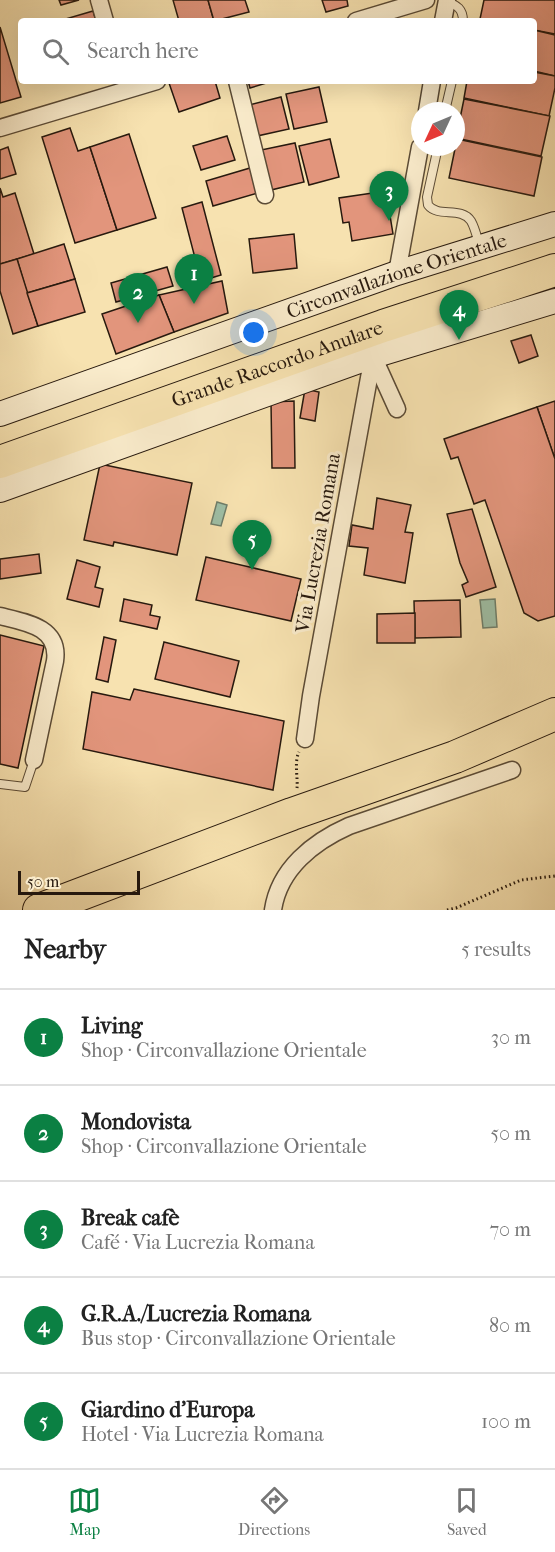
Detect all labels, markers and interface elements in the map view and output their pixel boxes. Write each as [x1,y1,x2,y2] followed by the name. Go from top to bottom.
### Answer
[18,18,537,84] search box
[39,35,72,68] icon: search
[87,38,199,64] text: Search here
[411,102,465,156] north arrow
[370,172,408,221] pin: 3
[283,228,509,323] street label: Circonvallazione Orientale
[174,254,214,304] pin: 1
[118,274,158,323] pin: 2
[440,290,478,340] pin: 4
[168,315,386,412] street label: Grande Raccordo Anulare
[239,318,268,347] your location
[291,451,345,636] street label: Via Lucrezia Romana
[232,520,272,570] pin: 5
[18,868,140,896] scale bar
[27,872,59,891] text: 50 m
[24,934,106,965] text: Nearby
[461,938,531,961] text: 5 results
[81,1013,142,1039] text: Living
[40,1026,47,1049] text: 1
[491,1026,531,1049] text: 30 m
[81,1039,367,1062] text: Shop · Circonvallazione Orientale
[81,1109,191,1135] text: Mondovista
[38,1122,49,1145] text: 2
[490,1122,531,1145] text: 50 m
[81,1135,367,1158] text: Shop · Circonvallazione Orientale
[81,1205,179,1231] text: Break cafè
[39,1218,48,1241] text: 3
[489,1218,531,1241] text: 70 m
[81,1231,315,1254] text: Café · Via Lucrezia Romana
[81,1301,311,1327] text: G.R.A./Lucrezia Romana
[38,1314,49,1337] text: 4
[489,1314,531,1337] text: 80 m
[81,1327,396,1350] text: Bus stop · Circonvallazione Orientale
[81,1397,254,1423] text: Giardino d'Europa
[39,1410,48,1433] text: 5
[481,1410,531,1433] text: 100 m
[81,1423,324,1446] text: Hotel · Via Lucrezia Romana
[68,1484,101,1539] tab: Map
[238,1484,310,1539] tab: Directions
[447,1484,487,1539] tab: Saved

